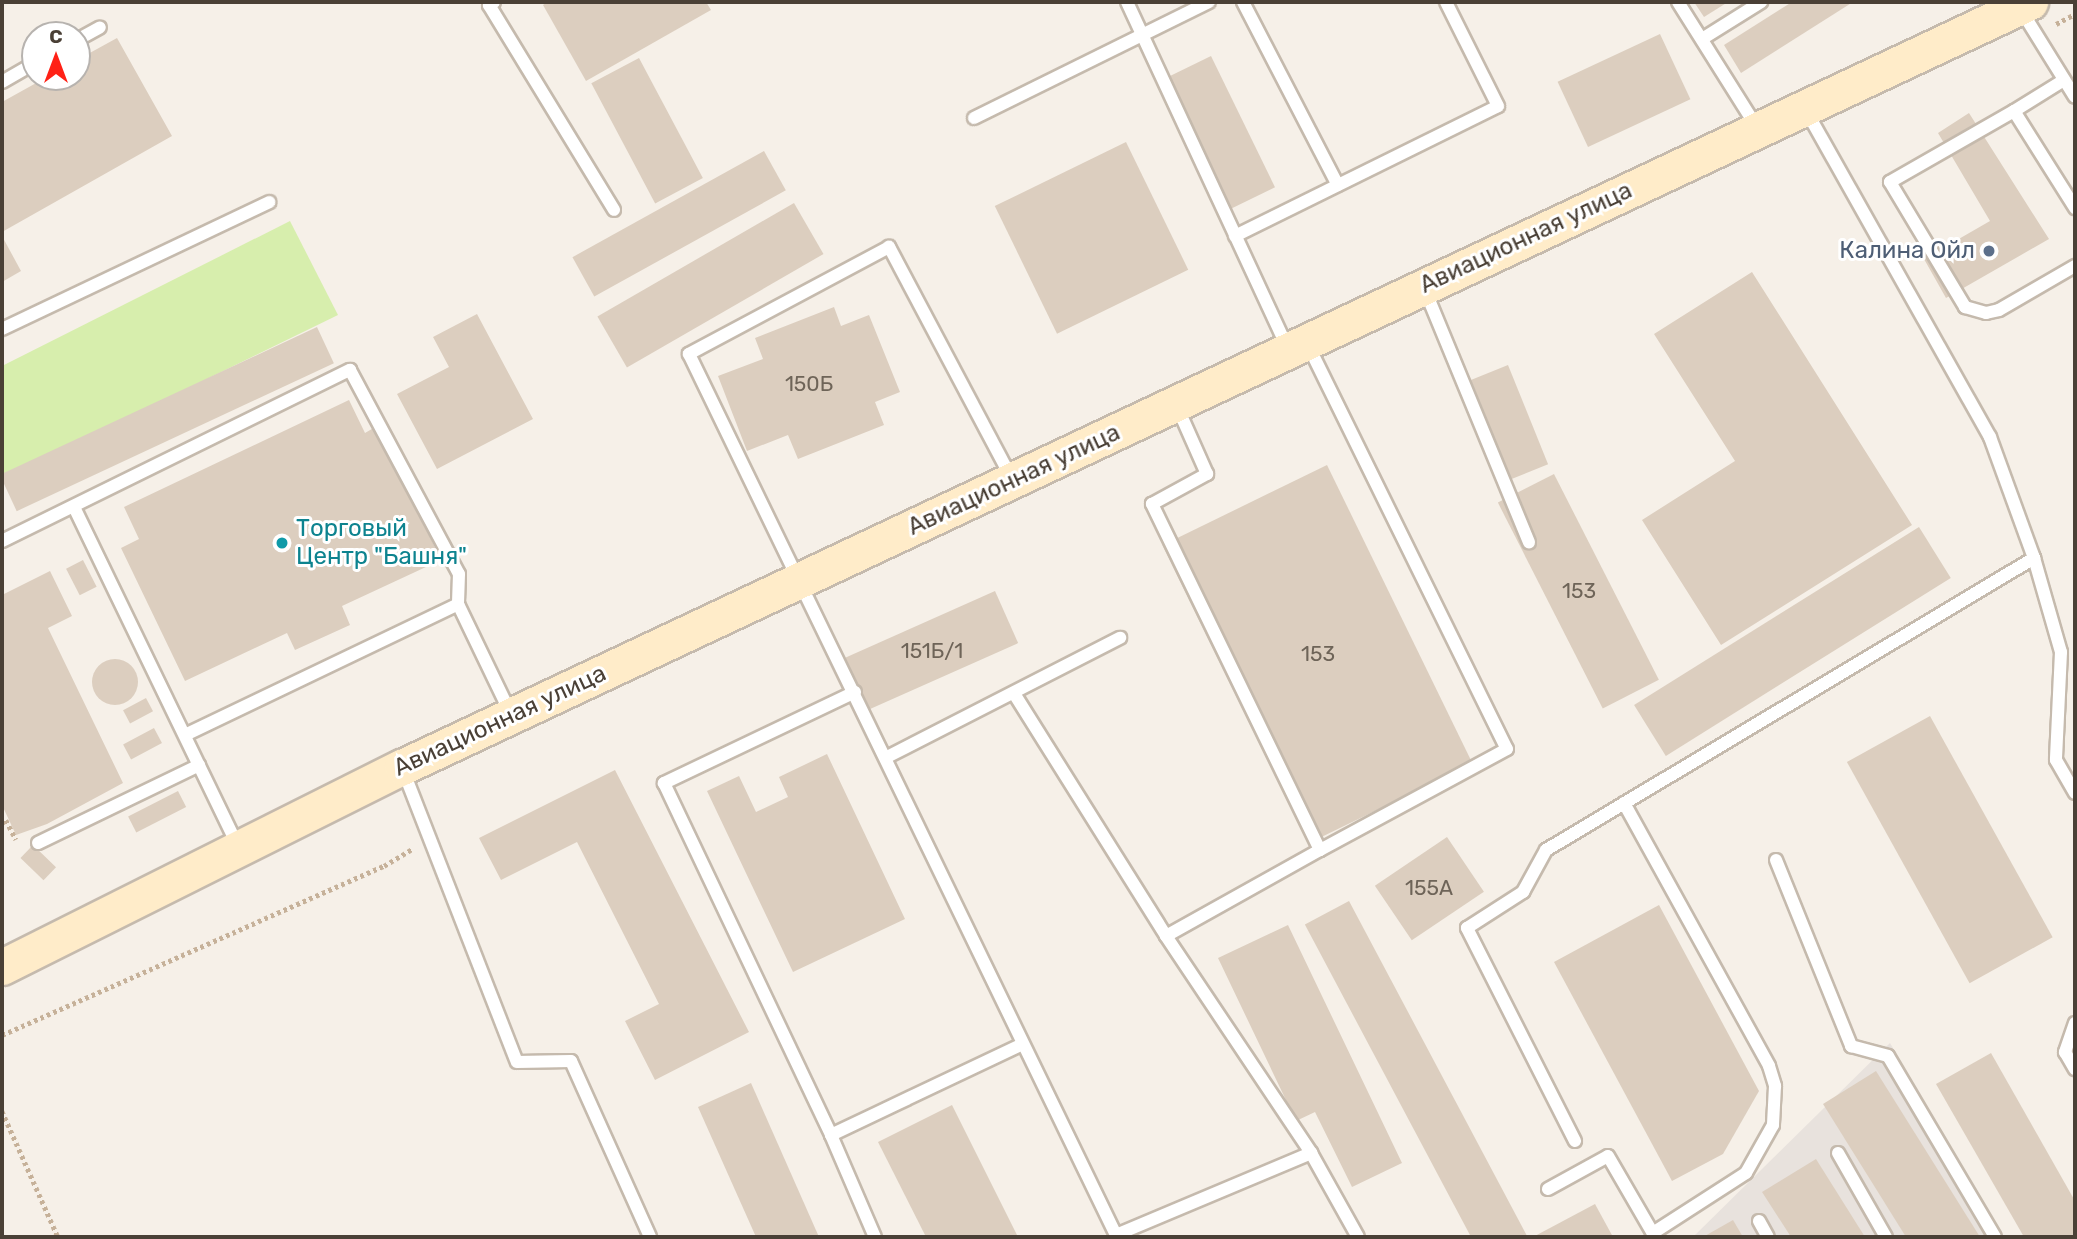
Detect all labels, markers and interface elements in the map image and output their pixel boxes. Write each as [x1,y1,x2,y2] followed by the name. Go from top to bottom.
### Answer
[21,21,91,91] north arrow
[49,25,63,48] text: С
[1415,176,1637,300] street label: Авиационная улица
[1839,237,1975,265] place label: Калина Ойл
[1981,243,1997,259] marker: Калина Ойл
[785,371,833,397] house number: 150Б
[903,418,1125,542] street label: Авиационная улица
[296,515,467,571] place label: Торговый Центр "Башня"
[274,535,290,551] marker: Торговый Центр "Башня"
[1562,578,1596,604] house number: 153
[901,638,963,664] house number: 151Б/1
[1301,641,1335,667] house number: 153
[389,659,611,783] street label: Авиационная улица
[1405,875,1453,901] house number: 155А

